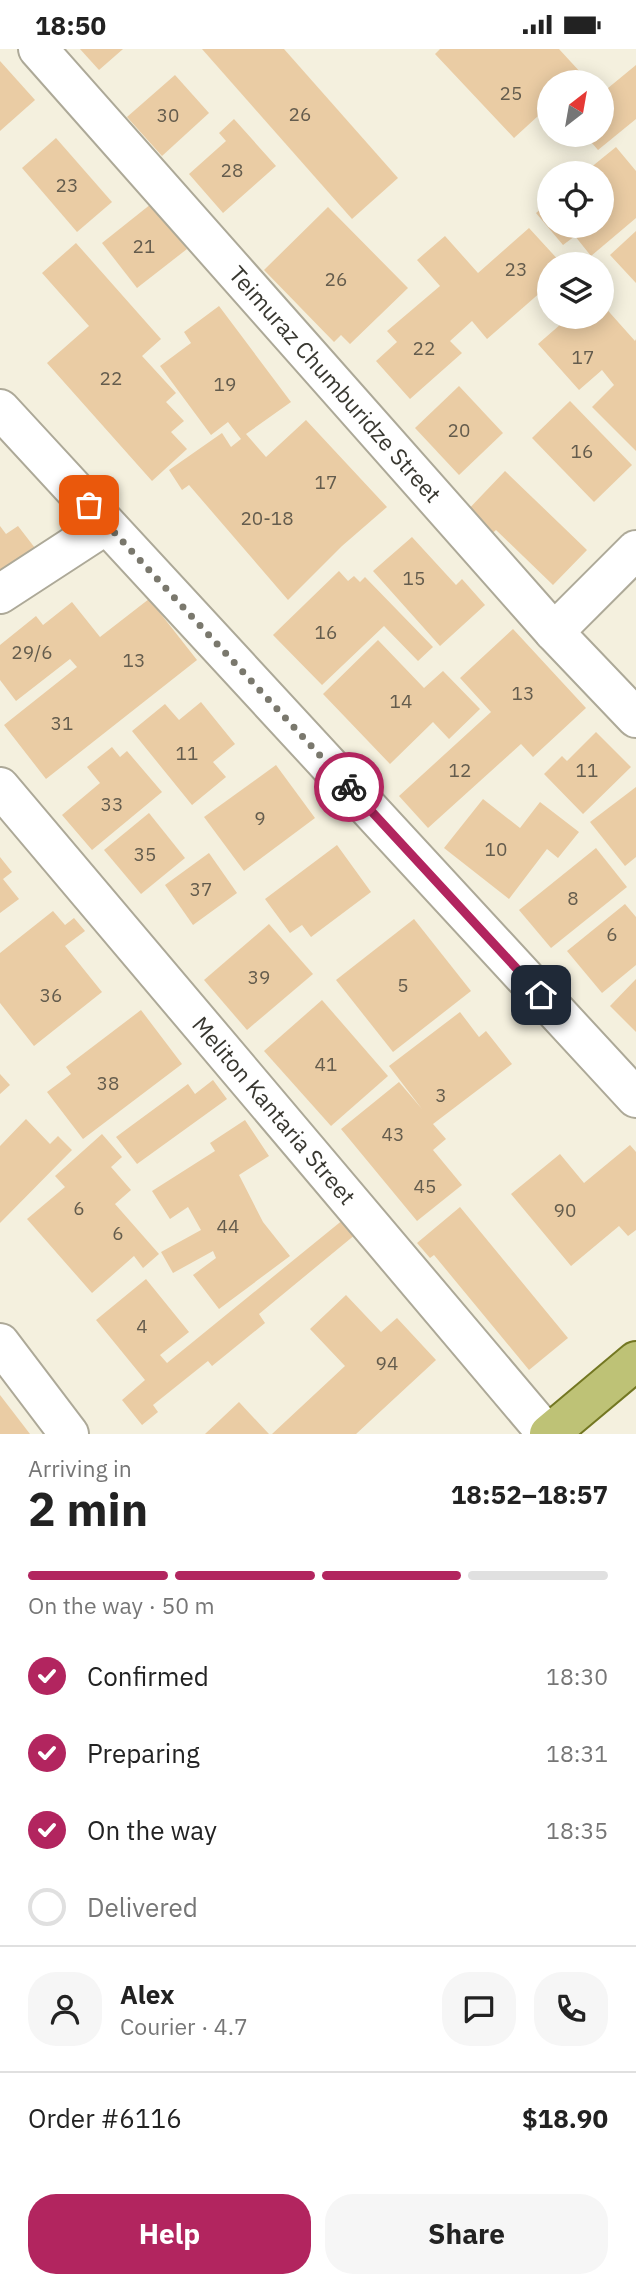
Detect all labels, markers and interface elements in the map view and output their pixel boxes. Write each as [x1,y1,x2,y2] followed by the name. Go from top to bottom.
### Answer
[35,8,106,42] text: 18:50
[537,70,614,147] north arrow
[537,70,614,329] map controls
[500,81,522,105] house number: 25
[289,102,311,126] house number: 26
[157,103,179,127] house number: 30
[221,158,243,182] house number: 28
[537,161,614,238] button: locate
[56,173,78,197] house number: 23
[133,234,155,258] house number: 21
[537,252,614,329] button: layers
[505,257,527,281] house number: 23
[223,259,448,508] street label: Teimuraz Chumburidze Street
[325,267,347,291] house number: 26
[413,336,435,360] house number: 22
[572,345,594,369] house number: 17
[100,366,122,390] house number: 22
[214,372,236,396] house number: 19
[448,418,470,442] house number: 20
[571,439,593,463] house number: 16
[315,470,337,494] house number: 17
[59,475,119,535] pin
[70,486,108,524] icon: bag
[240,506,294,530] house number: 20-18
[403,566,425,590] house number: 15
[315,620,337,644] house number: 16
[11,640,53,664] house number: 29/6
[123,648,145,672] house number: 13
[512,681,534,705] house number: 13
[390,689,412,713] house number: 14
[51,711,73,735] house number: 31
[176,741,198,765] house number: 11
[314,752,384,822] courier
[449,758,471,782] house number: 12
[576,758,598,782] house number: 11
[330,768,368,806] icon: bike
[101,792,123,816] house number: 33
[254,806,266,830] house number: 9
[485,837,507,861] house number: 10
[134,842,156,866] house number: 35
[190,877,212,901] house number: 37
[567,886,579,910] house number: 8
[606,922,618,946] house number: 6
[248,965,270,989] house number: 39
[511,965,571,1025] pin
[397,973,409,997] house number: 5
[522,976,560,1014] icon: home
[40,983,62,1007] house number: 36
[186,1010,363,1211] street label: Meliton Kantaria Street
[315,1052,337,1076] house number: 41
[97,1071,119,1095] house number: 38
[435,1083,447,1107] house number: 3
[382,1122,404,1146] house number: 43
[414,1174,436,1198] house number: 45
[73,1196,85,1220] house number: 6
[554,1198,576,1222] house number: 90
[217,1214,239,1238] house number: 44
[112,1221,124,1245] house number: 6
[136,1314,148,1338] house number: 4
[376,1351,398,1375] house number: 94
[28,1453,132,1483] text: Arriving in
[451,1477,608,1511] text: 18:52–18:57
[28,1479,148,1539] text: 2 min
[28,1590,215,1620] text: On the way · 50 m
[28,1657,66,1695] icon: check
[87,1659,209,1693] text: Confirmed
[546,1661,608,1691] text: 18:30
[28,1734,66,1772] icon: check
[87,1736,200,1770] text: Preparing
[546,1738,608,1768] text: 18:31
[28,1811,66,1849] icon: check
[87,1813,217,1847] text: On the way
[546,1815,608,1845] text: 18:35
[87,1890,198,1924] text: Delivered
[28,1972,102,2046] button: person
[442,1972,516,2046] button: chat
[534,1972,608,2046] button: phone
[120,1977,174,2011] text: Alex
[120,2011,248,2041] text: Courier · 4.7
[28,2101,182,2135] text: Order #6116
[522,2101,608,2135] text: $18.90
[28,2194,311,2274] button: Help
[325,2194,608,2274] button: Share

